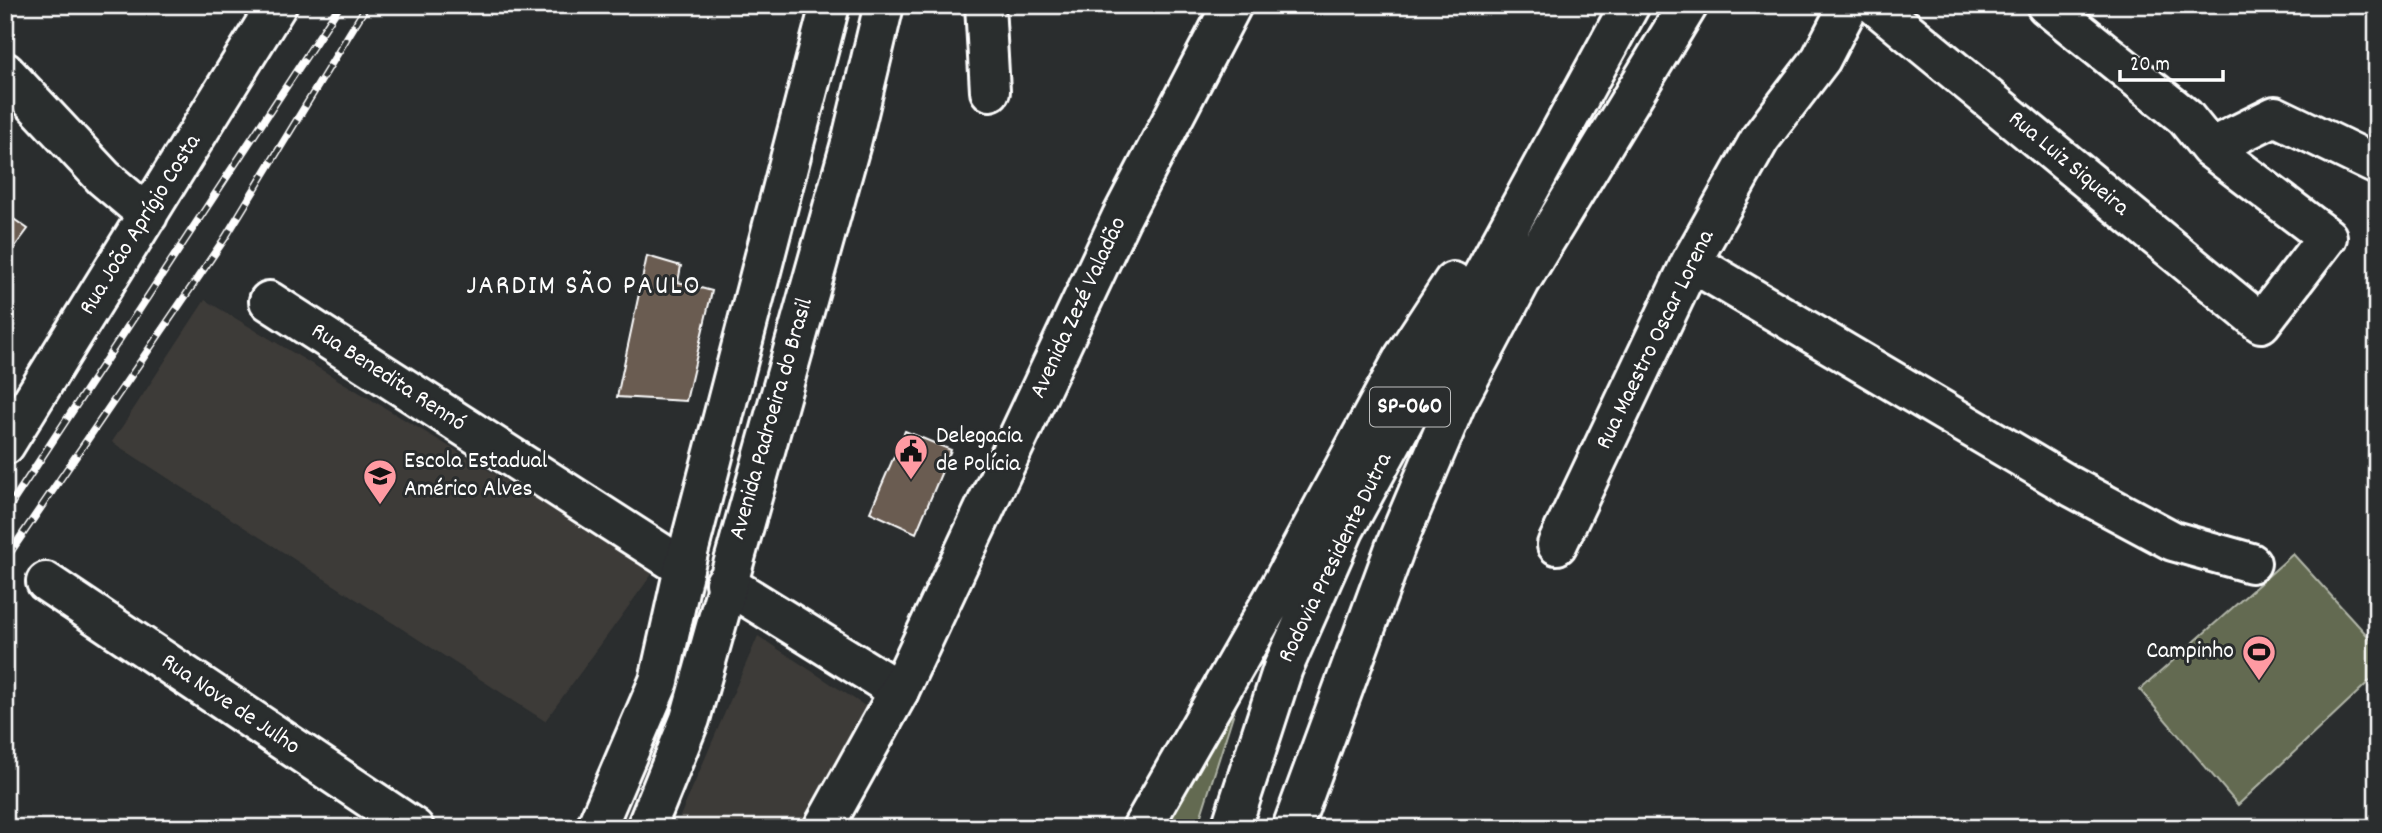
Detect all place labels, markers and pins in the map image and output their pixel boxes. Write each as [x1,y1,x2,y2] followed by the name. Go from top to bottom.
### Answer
[936,420,1023,482] place label: Delegacia de Polícia
[892,432,930,481] public building icon: Delegacia de Polícia
[404,445,548,507] place label: Escola Estadual Américo Alves
[361,457,399,506] school or university icon: Escola Estadual Américo Alves
[2240,633,2278,682] sports icon: Campinho
[2146,635,2234,669] place label: Campinho

